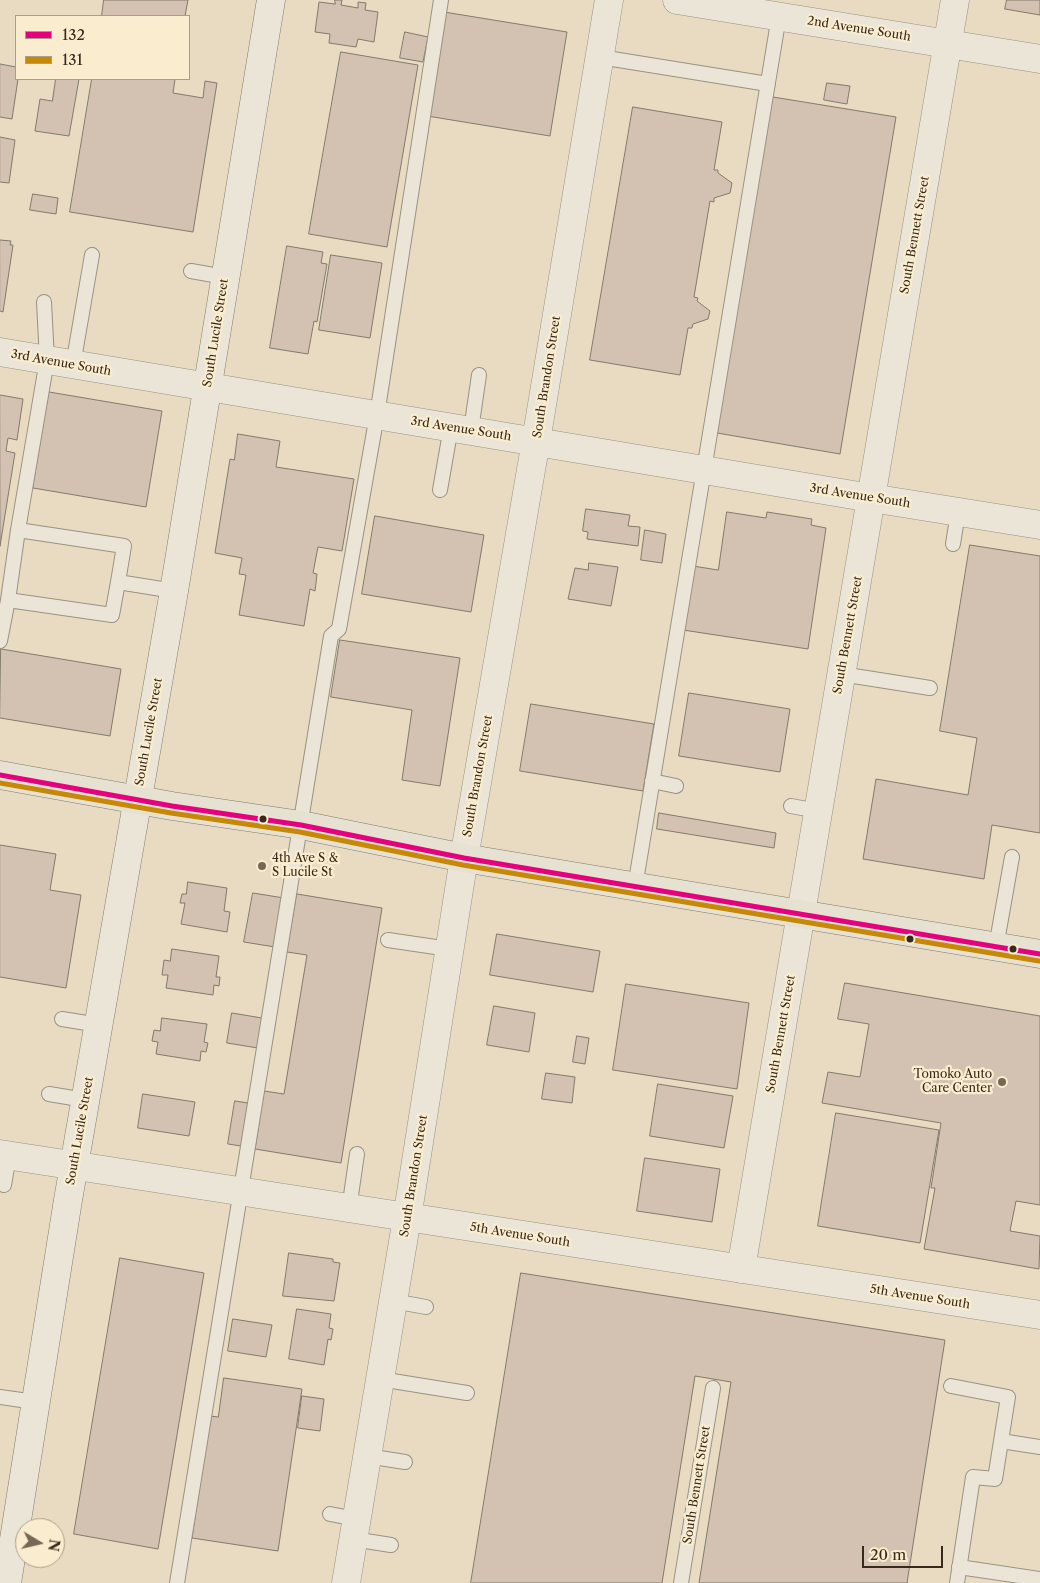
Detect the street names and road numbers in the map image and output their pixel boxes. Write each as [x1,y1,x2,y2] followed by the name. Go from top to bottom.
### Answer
[806,14,912,44] street label: 2nd Avenue South
[898,175,932,295] street label: South Bennett Street
[200,278,232,388] street label: South Lucile Street
[530,315,564,439] street label: South Brandon Street
[10,347,112,379] street label: 3rd Avenue South
[410,414,512,444] street label: 3rd Avenue South
[809,481,911,511] street label: 3rd Avenue South
[831,575,865,695] street label: South Bennett Street
[132,677,166,787] street label: South Lucile Street
[460,714,496,838] street label: South Brandon Street
[764,974,798,1094] street label: South Bennett Street
[63,1076,97,1186] street label: South Lucile Street
[397,1114,431,1238] street label: South Brandon Street
[469,1220,571,1250] street label: 5th Avenue South
[869,1282,971,1312] street label: 5th Avenue South
[681,1425,713,1545] street label: South Bennett Street

